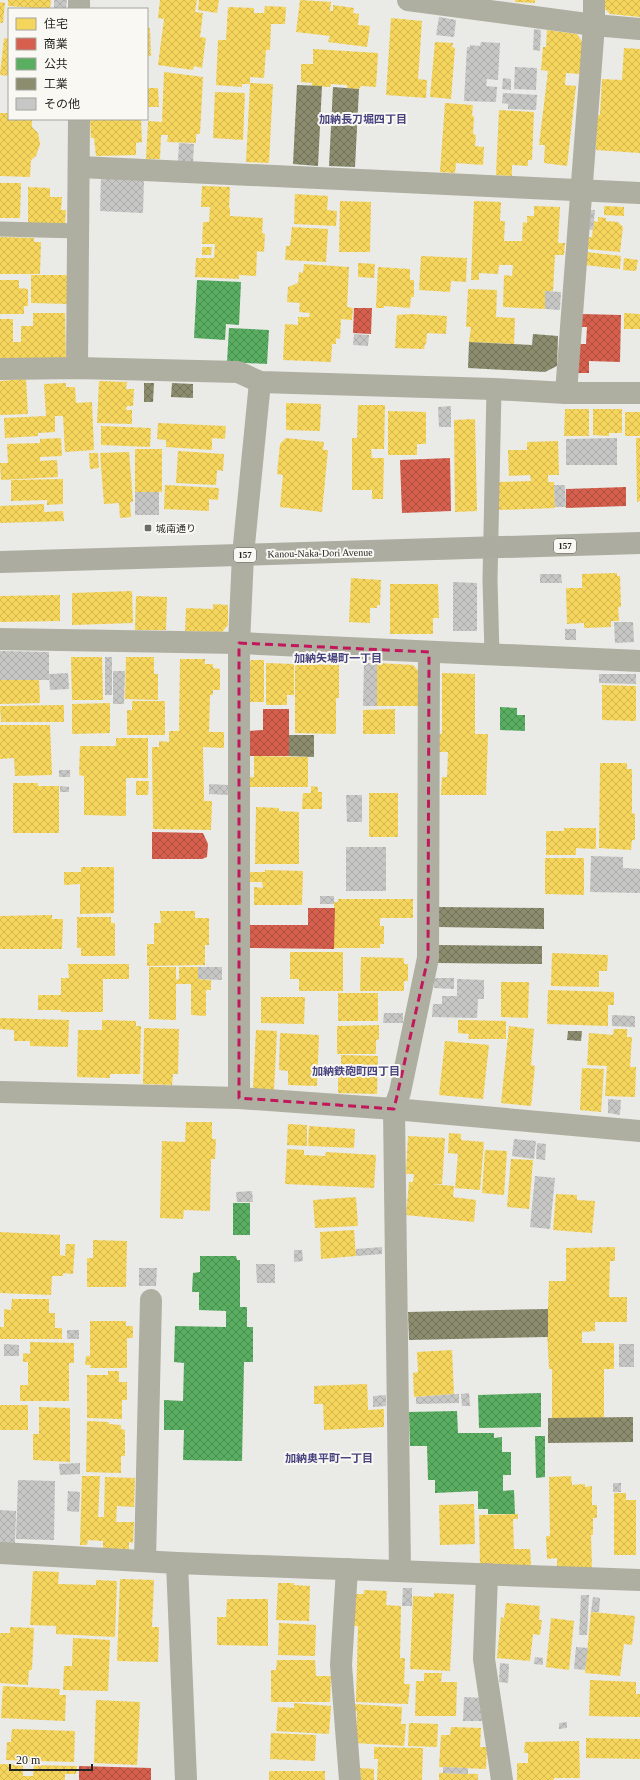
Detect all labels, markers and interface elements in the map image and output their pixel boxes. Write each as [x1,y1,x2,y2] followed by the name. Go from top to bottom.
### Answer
[8,8,148,120] legend
[44,17,68,31] text: 住宅
[44,37,68,51] text: 商業
[44,57,68,71] text: 公共
[44,77,68,91] text: 工業
[44,97,80,111] text: その他
[319,113,407,125] district label: 加納長刀堀四丁目
[143,523,153,533] marker: 城南通り
[156,523,196,534] place label: 城南通り
[554,539,576,553] road number: 157
[267,547,373,559] street label: Kanou-Naka-Dori Avenue
[234,548,256,562] road number: 157
[294,652,382,664] district label: 加納矢場町一丁目
[312,1065,400,1077] district label: 加納鉄砲町四丁目
[285,1452,373,1464] district label: 加納奥平町一丁目
[10,1746,92,1772] scale bar
[16,1753,41,1767] text: 20 m

